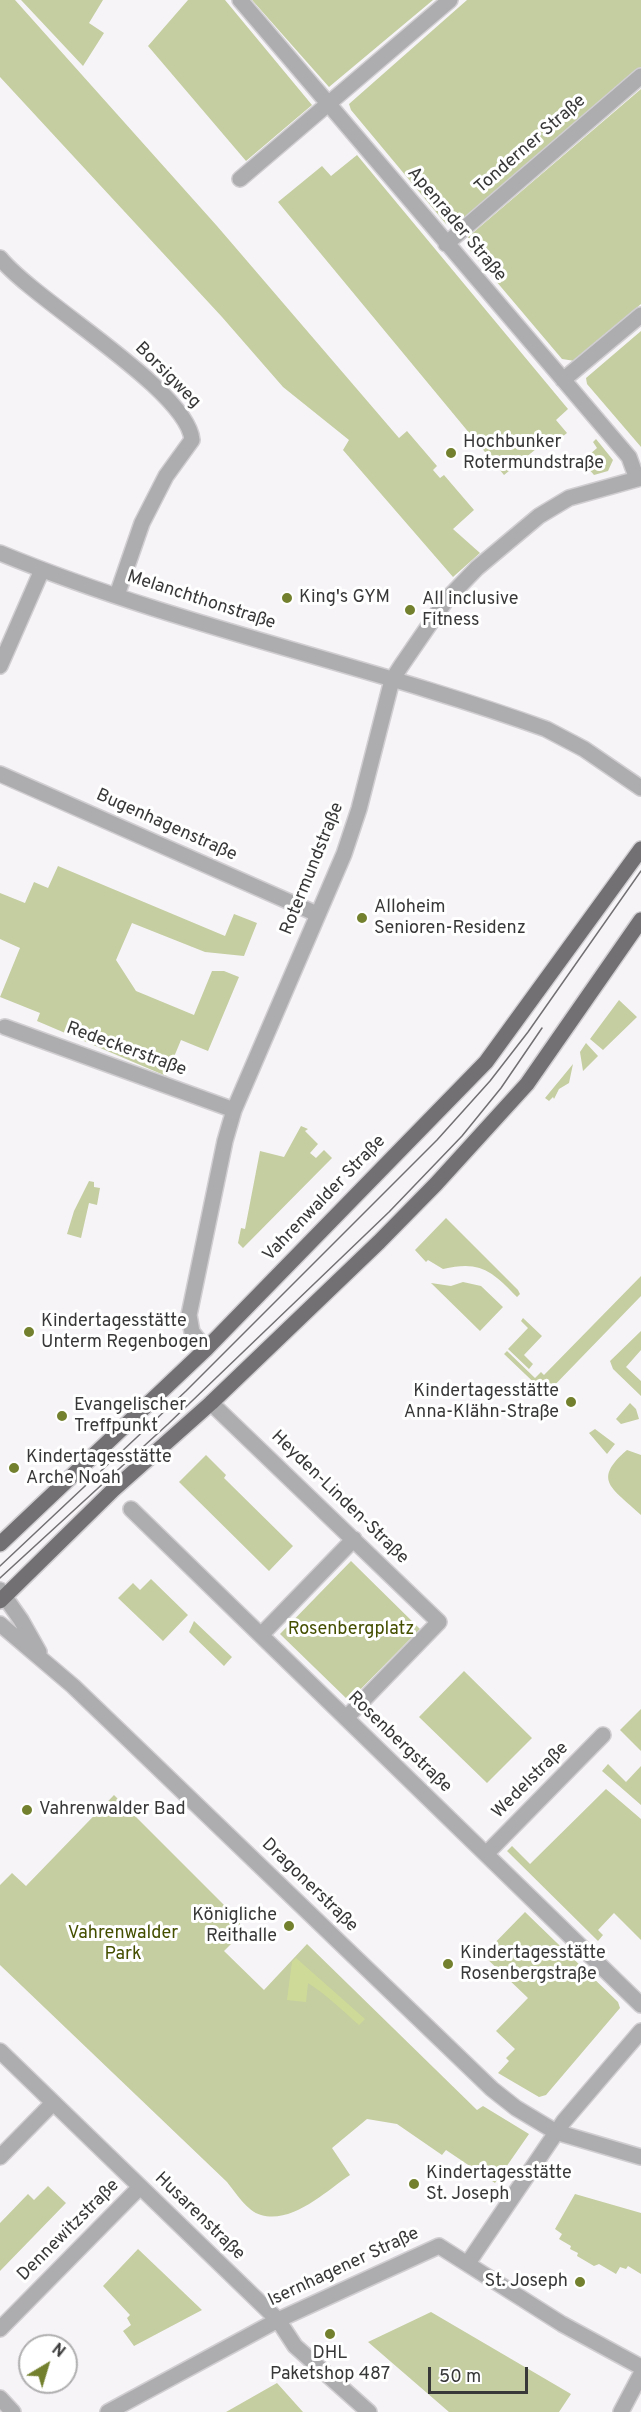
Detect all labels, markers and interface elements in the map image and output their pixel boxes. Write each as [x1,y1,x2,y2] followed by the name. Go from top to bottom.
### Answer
[471,91,591,199] street label: Tonderner Straße
[402,163,510,287] street label: Apenrader Straße
[129,338,205,414] street label: Borsigweg
[463,432,604,474] place label: Hochbunker Rotermundstraße
[444,446,458,460] marker: Hochbunker Rotermundstraße
[124,567,278,635] street label: Melanchthonstraße
[299,587,390,609] place label: King's GYM
[422,589,519,632] place label: All inclusive Fitness
[280,591,294,605] marker: King's GYM
[403,603,417,617] marker: All inclusive Fitness
[92,785,240,867] street label: Bugenhagenstraße
[277,800,349,938] street label: Rotermundstraße
[374,897,526,940] place label: Alloheim Senioren-Residenz
[355,911,369,925] marker: Alloheim Senioren-Residenz
[63,1018,189,1082] street label: Redeckerstraße
[259,1131,391,1267] street label: Vahrenwalder Straße
[41,1311,208,1354] place label: Kindertagesstätte Unterm Regenbogen
[22,1325,36,1339] marker: Kindertagesstätte Unterm Regenbogen
[404,1381,559,1424] place label: Kindertagesstätte Anna-Klähn-Straße
[74,1395,186,1438] place label: Evangelischer Treffpunkt
[564,1395,578,1409] marker: Kindertagesstätte Anna-Klähn-Straße
[55,1409,69,1423] marker: Evangelischer Treffpunkt
[266,1427,412,1569] street label: Heyden-Linden-Straße
[26,1447,172,1490] place label: Kindertagesstätte Arche Noah
[7,1461,21,1475] marker: Kindertagesstätte Arche Noah
[288,1619,414,1641] park label: Rosenbergplatz
[342,1688,456,1798] street label: Rosenbergstraße
[488,1738,574,1824] street label: Wedelstraße
[39,1799,186,1821] place label: Vahrenwalder Bad
[20,1803,34,1817] marker: Vahrenwalder Bad
[256,1835,362,1937] street label: Dragonerstraße
[192,1905,277,1948] place label: Königliche Reithalle
[282,1919,296,1933] marker: Königliche Reithalle
[68,1923,178,1966] park label: Vahrenwalder Park
[460,1943,606,1986] place label: Kindertagesstätte Rosenbergstraße
[441,1957,455,1971] marker: Kindertagesstätte Rosenbergstraße
[426,2163,572,2206] place label: Kindertagesstätte St. Joseph
[149,2168,249,2266] street label: Husarenstraße
[14,2176,124,2286] street label: Dennewitzstraße
[407,2177,421,2191] marker: Kindertagesstätte St. Joseph
[265,2224,423,2312] street label: Isernhagener Straße
[485,2271,568,2293] place label: St. Joseph
[573,2275,587,2289] marker: St. Joseph
[323,2327,337,2341] marker: DHL Paketshop 487
[18,2334,78,2394] north arrow
[47,2340,69,2363] text: N
[270,2343,390,2386] place label: DHL Paketshop 487
[431,2355,532,2393] scale bar
[439,2366,481,2389] text: 50 m

